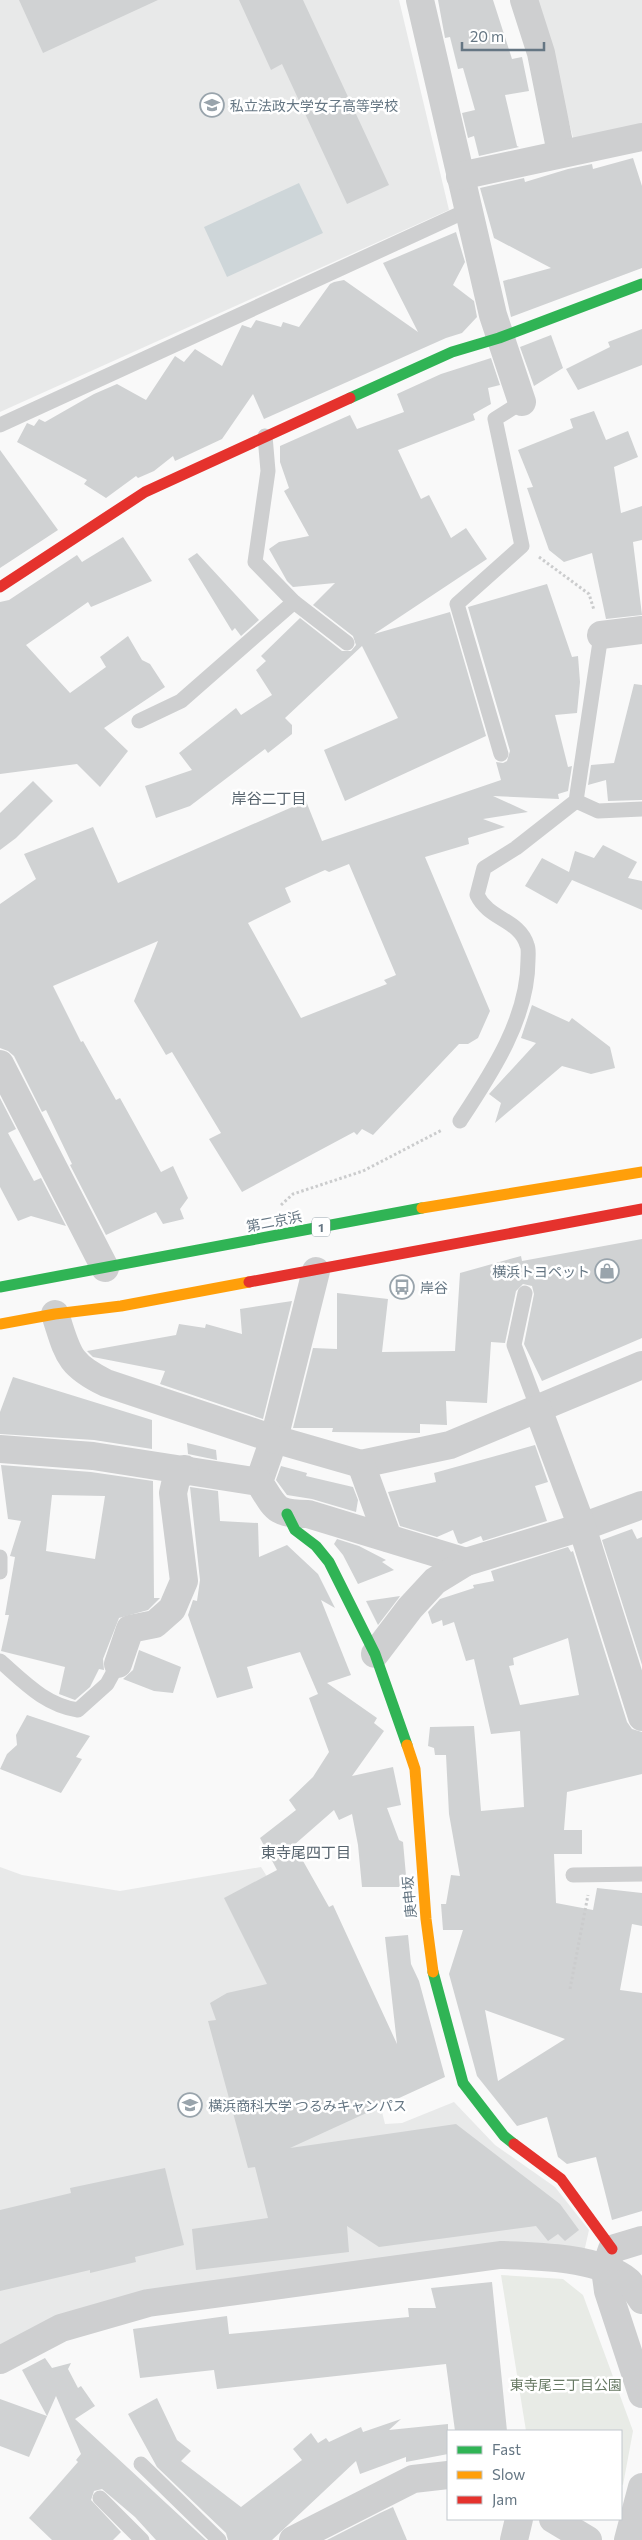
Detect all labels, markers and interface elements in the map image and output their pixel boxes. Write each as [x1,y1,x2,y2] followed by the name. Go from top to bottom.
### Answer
[462,20,544,52] scale bar
[470,27,504,45] text: 20 m
[199,92,225,118] school or university icon: 私立法政大学女子高等学校
[230,97,398,114] place label: 私立法政大学女子高等学校
[231,789,307,807] district label: 岸谷二丁目
[245,1207,303,1235] street label: 第二京浜
[312,1218,330,1236] road number: 1
[594,1258,620,1284] shop icon: 横浜トヨペット
[492,1263,590,1280] place label: 横浜トヨペット
[389,1274,415,1300] bus stop icon: 岸谷
[420,1279,448,1296] place label: 岸谷
[261,1843,351,1861] district label: 東寺尾四丁目
[399,1875,419,1919] street label: 庚申坂
[177,2092,203,2118] school or university icon: 横浜商科大学 つるみキャンパス
[208,2097,407,2114] place label: 横浜商科大学 つるみキャンパス
[510,2376,622,2393] park label: 東寺尾三丁目公園
[447,2430,622,2520] legend
[492,2440,521,2458] text: Fast
[492,2465,525,2483] text: Slow
[492,2490,517,2508] text: Jam

